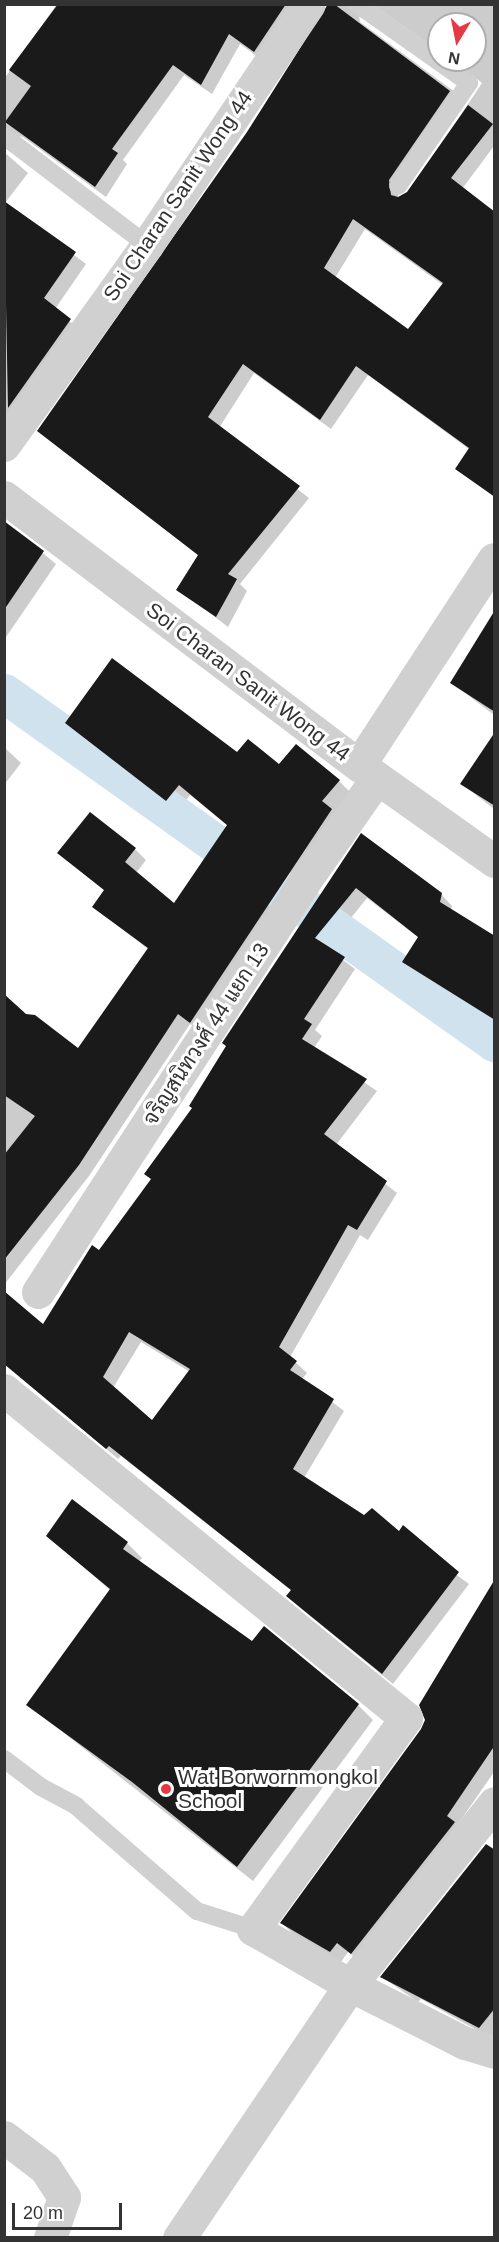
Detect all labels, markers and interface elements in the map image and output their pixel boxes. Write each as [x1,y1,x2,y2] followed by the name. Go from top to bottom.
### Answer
[427,12,487,72] north arrow
[447,49,461,68] text: N
[98,86,258,306] street label: Soi Charan Sanit Wong 44
[141,597,355,767] street label: Soi Charan Sanit Wong 44
[138,938,274,1130] street label: จริญสนิทวงศ์ 44 แยก 13
[178,1764,378,1814] place label: Wat Borwornmongkol School
[159,1782,173,1796] marker: Wat Borwornmongkol School
[15,2191,124,2229] scale bar
[23,2203,63,2223] text: 20 m

